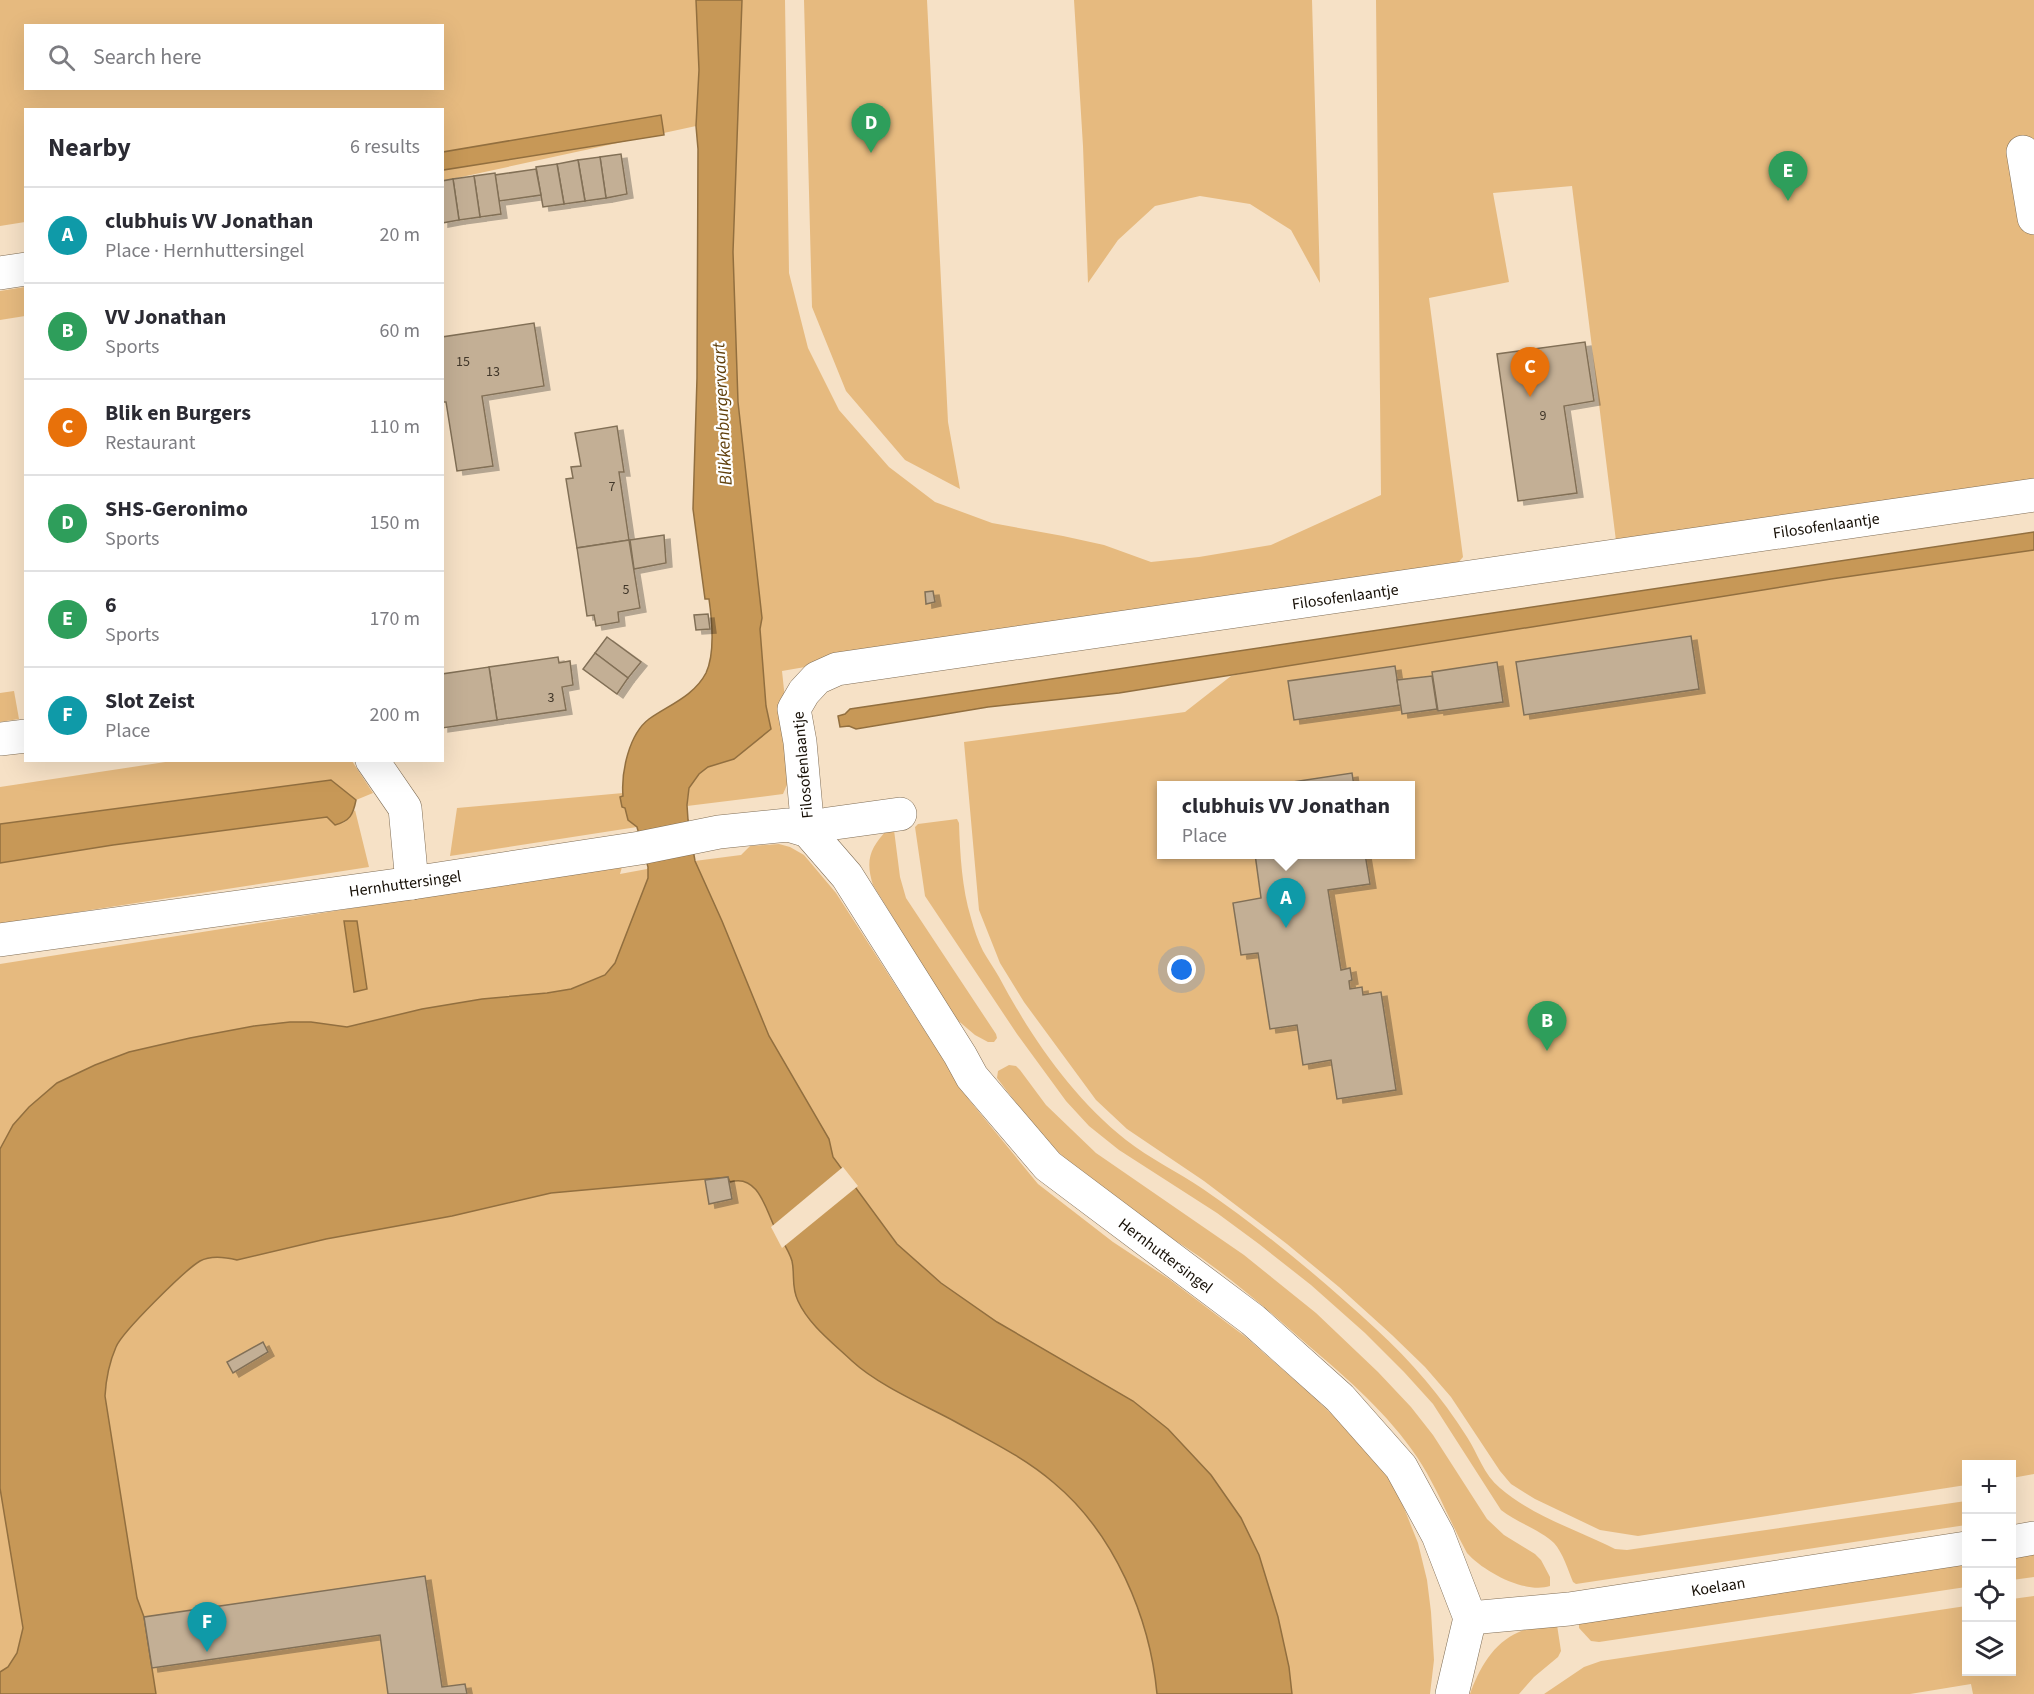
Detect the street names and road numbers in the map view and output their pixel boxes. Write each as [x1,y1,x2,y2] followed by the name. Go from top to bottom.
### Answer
[1771,508,1881,544] street label: Filosofenlaantje
[1290,579,1400,615] street label: Filosofenlaantje
[787,710,819,819] street label: Filosofenlaantje
[348,865,463,903] street label: Hernhuttersingel
[1114,1213,1217,1299] street label: Hernhuttersingel
[1689,1572,1747,1602] street label: Koelaan

